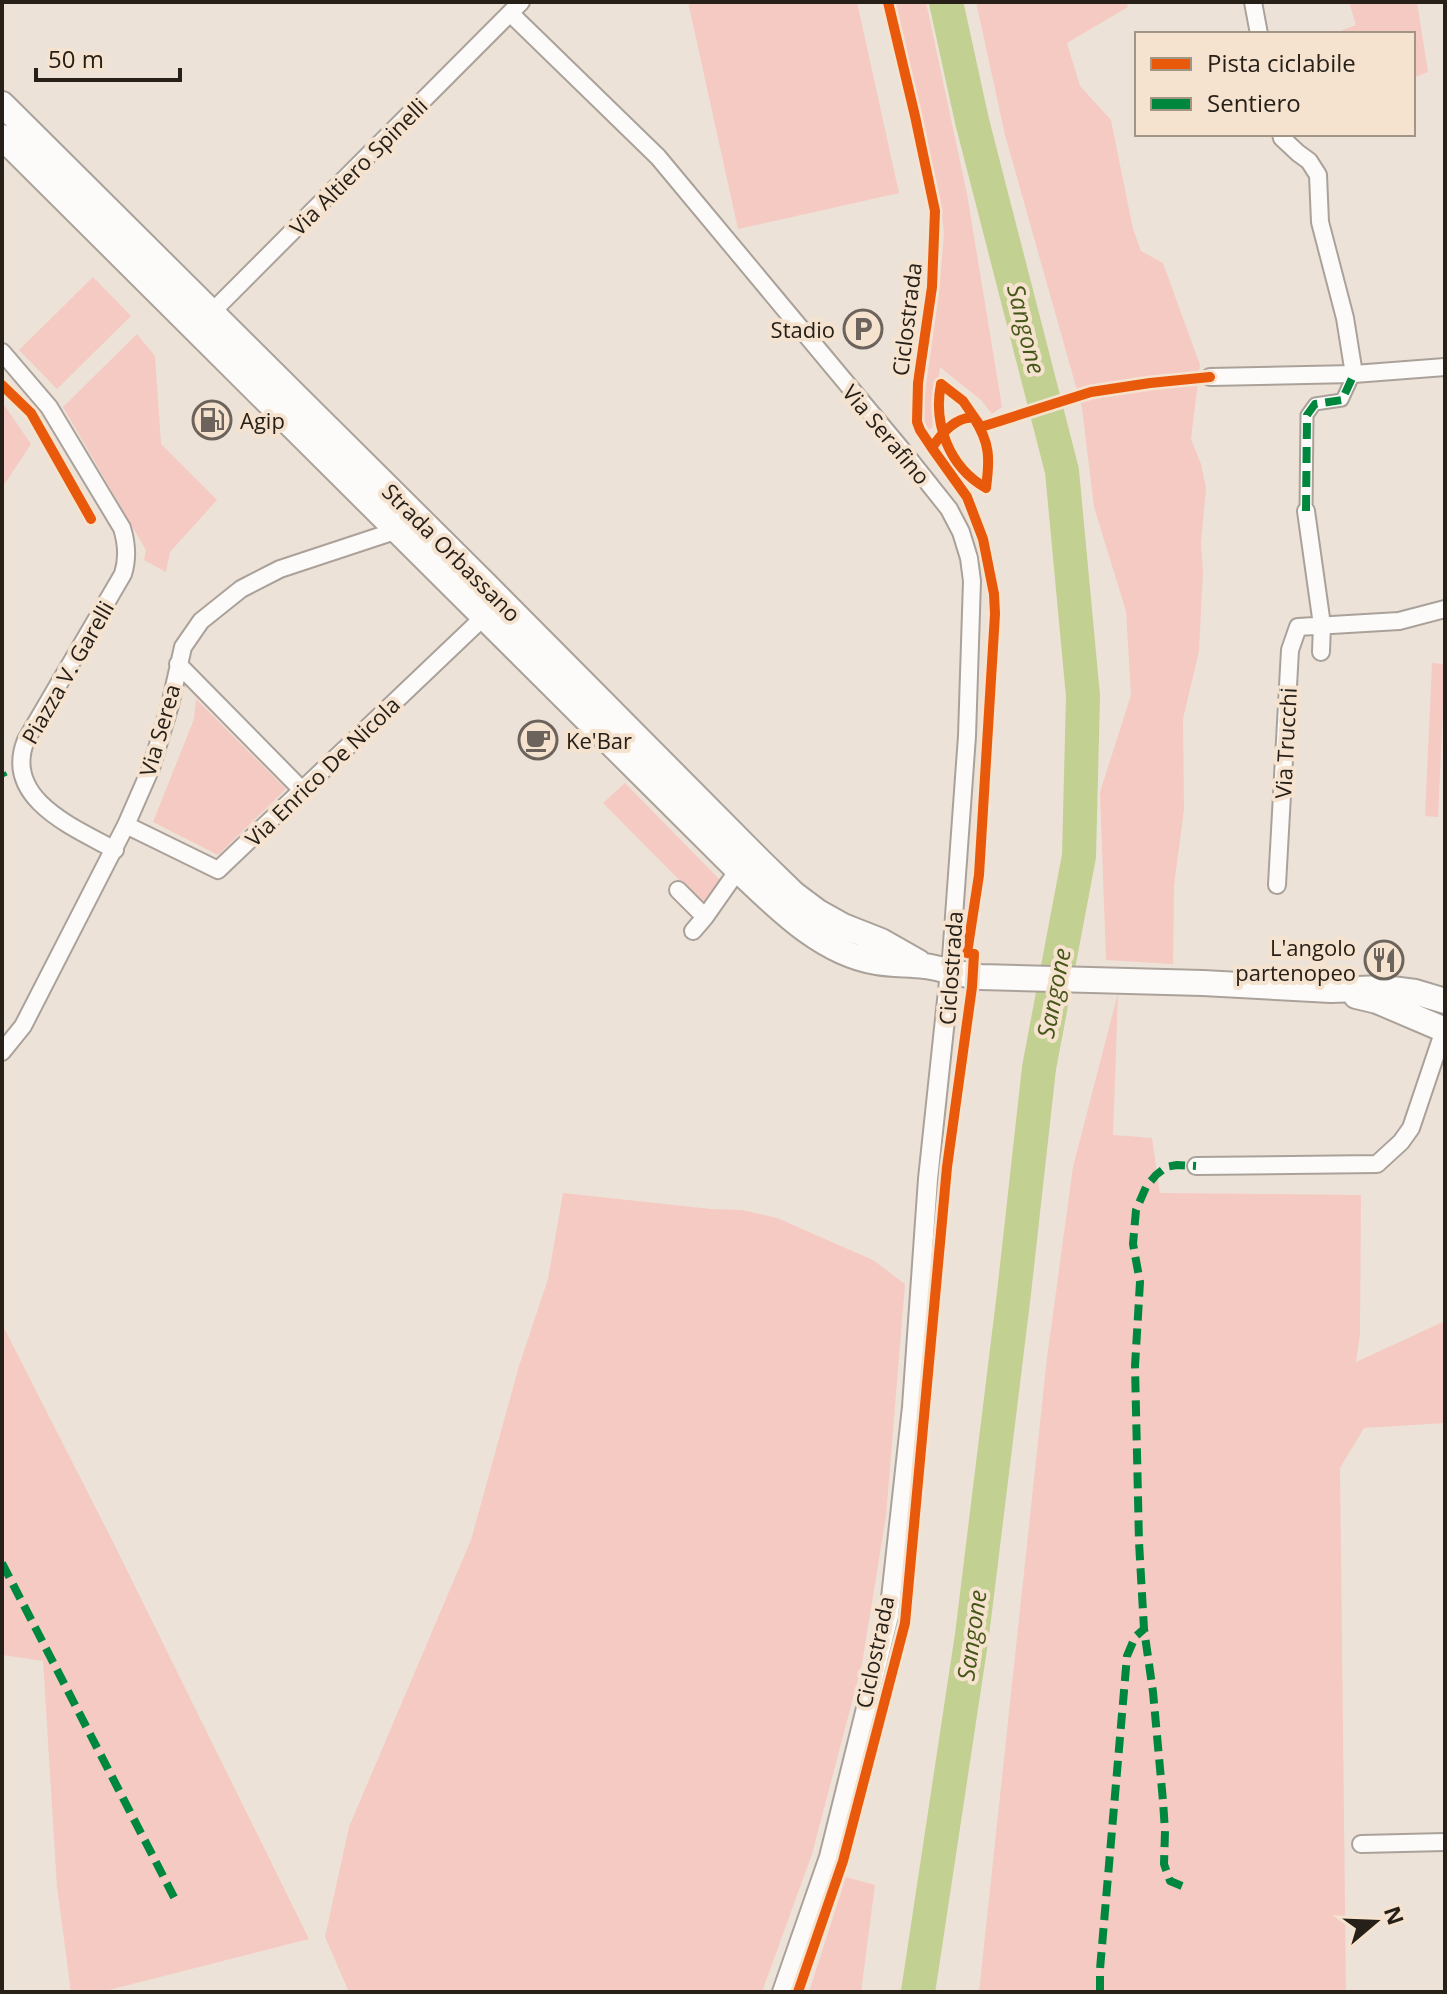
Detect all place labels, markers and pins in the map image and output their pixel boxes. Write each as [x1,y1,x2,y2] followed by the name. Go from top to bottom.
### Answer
[842,308,884,350] parking icon: Stadio
[771,314,835,344] place label: Stadio
[191,399,233,441] fuel station icon: Agip
[240,405,285,435] place label: Agip
[517,719,559,761] cafe icon: Ke'Bar
[566,725,632,755] place label: Ke'Bar
[1235,932,1356,987] place label: L'angolo partenopeo
[1363,939,1405,981] restaurant icon: L'angolo partenopeo

